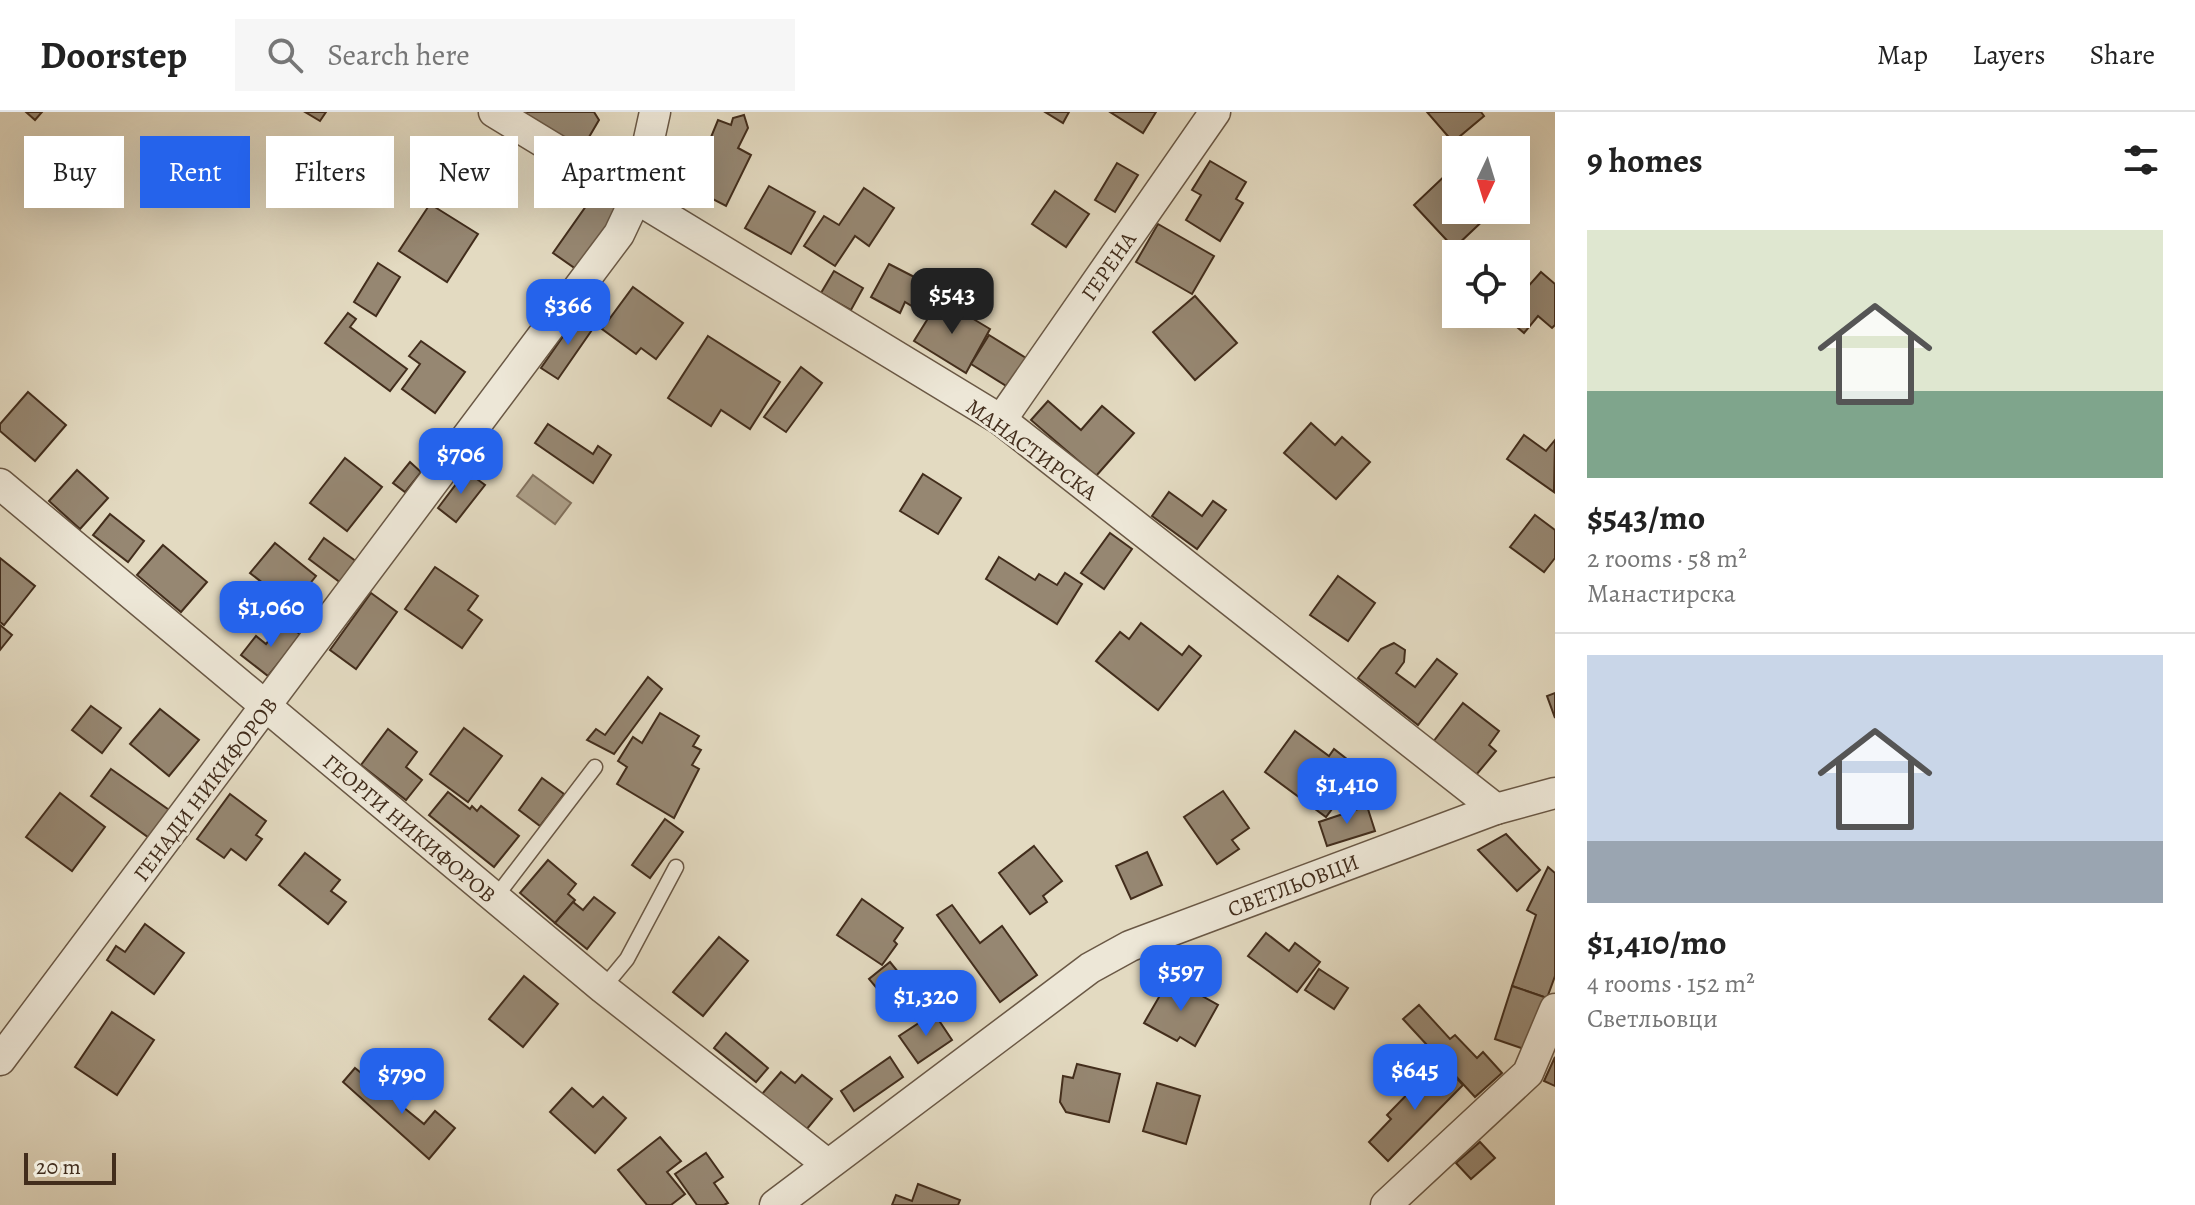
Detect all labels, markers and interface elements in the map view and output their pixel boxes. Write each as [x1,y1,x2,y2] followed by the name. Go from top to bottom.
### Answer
[235,19,795,91] search box
[40,29,187,81] text: Doorstep
[263,33,307,77] icon: search
[327,35,470,75] text: Search here
[1877,36,1928,74] text: Map
[1972,36,2045,74] text: Layers
[2089,36,2155,74] text: Share
[24,136,124,208] chip: Buy
[140,136,250,208] chip: Rent
[266,136,394,208] chip: Filters
[410,136,518,208] chip: New
[534,136,714,208] chip: Apartment
[1442,136,1530,224] north arrow
[1442,136,1530,328] map controls
[1587,137,1703,184] text: 9 homes
[2119,138,2163,182] icon: filters
[1074,225,1144,307] street label: ГЕРЕНА
[1442,240,1530,328] button: locate
[905,268,999,336] pin: $543
[929,276,975,311] text: $543
[521,279,615,347] pin: $366
[1803,282,1947,426] icon: home
[544,287,592,322] text: $366
[960,392,1104,508] street label: МАНАСТИРСКА
[414,428,508,496] pin: $706
[437,436,485,471] text: $706
[1587,494,1705,541] text: $543/mo
[1587,541,1747,576] text: 2 rooms · 58 m²
[1587,576,1736,611] text: Манастирска
[206,581,336,649] pin: $1,060
[238,589,304,624] text: $1,060
[127,691,285,888] street label: ГЕНАДИ НИКИФОРОВ
[1803,707,1947,851] icon: home
[316,747,502,910] street label: ГЕОРГИ НИКИФОРОВ
[1282,758,1412,826] pin: $1,410
[1315,766,1379,801] text: $1,410
[1223,847,1363,925] street label: СВЕТЛЬОВЦИ
[1587,919,1727,966] text: $1,410/mo
[1134,945,1228,1013] pin: $597
[1158,953,1204,988] text: $597
[1587,966,1755,1001] text: 4 rooms · 152 m²
[861,970,991,1038] pin: $1,320
[893,978,959,1013] text: $1,320
[1587,1001,1718,1036] text: Светльовци
[1368,1044,1462,1112] pin: $645
[355,1048,449,1116] pin: $790
[1391,1052,1439,1087] text: $645
[378,1056,426,1091] text: $790
[24,1149,116,1185] scale bar
[36,1152,81,1182] text: 20 m

